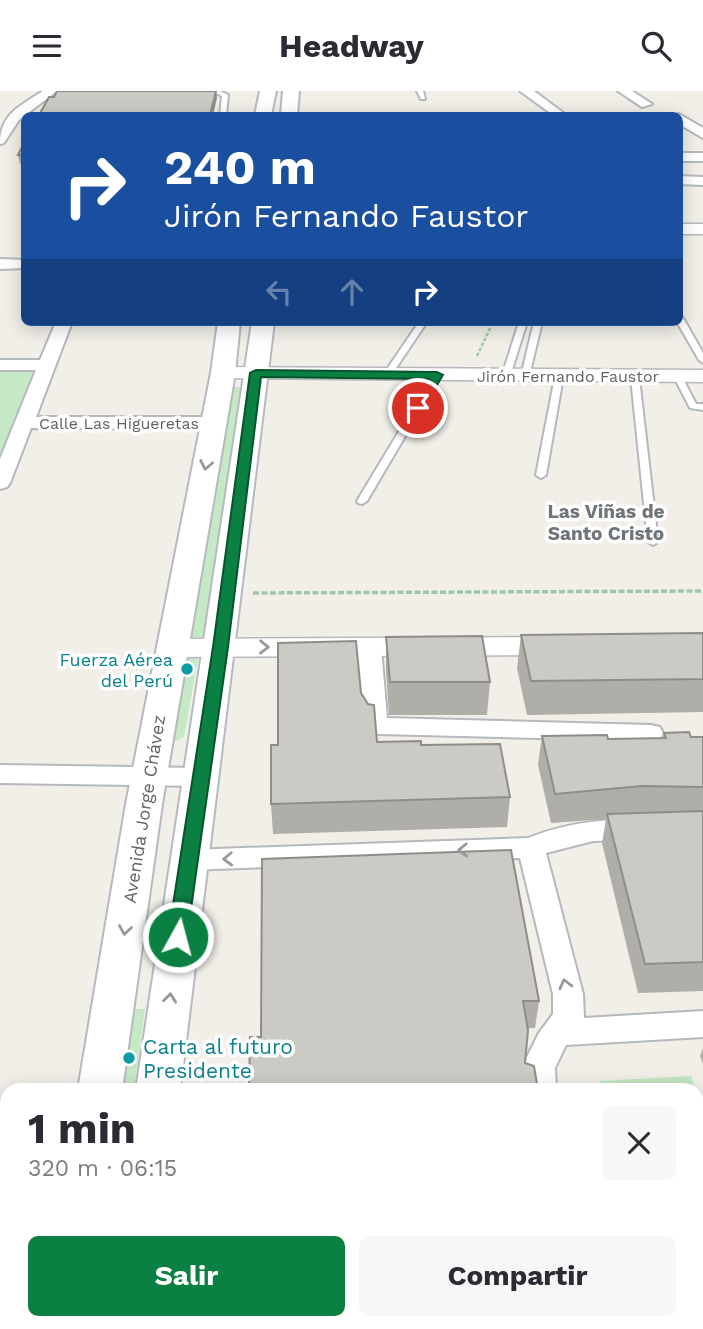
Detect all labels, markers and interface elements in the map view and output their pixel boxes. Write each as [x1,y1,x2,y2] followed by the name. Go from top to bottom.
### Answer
[28,27,66,65] icon: menu
[279,27,424,65] text: Headway
[637,27,675,65] icon: search
[164,138,316,196] text: 240 m
[49,140,140,231] icon: right
[164,197,528,235] text: Jirón Fernando Faustor
[260,273,298,311] icon: left
[333,273,371,311] icon: ahead
[406,273,444,311] icon: right
[477,367,660,386] street label: Jirón Fernando Faustor
[388,378,448,438] pin
[399,389,437,427] icon: arrive
[39,414,199,433] street label: Calle Las Higueretas
[199,459,214,471] one-way arrow
[547,500,665,545] district label: Las Viñas de Santo Cristo
[260,639,270,655] one-way arrow
[59,649,173,691] place label: Fuerza Aérea del Perú
[179,661,195,677] marker: Fuerza Aérea del Perú
[119,713,169,905] street label: Avenida Jorge Chávez
[457,843,468,858] one-way arrow
[222,851,233,866] one-way arrow
[141,900,215,974] position arrow
[117,924,132,936] one-way arrow
[559,978,573,990] one-way arrow
[162,992,177,1004] one-way arrow
[143,1034,293,1083] place label: Carta al futuro Presidente
[121,1050,137,1066] marker: Carta al futuro Presidente
[28,1104,136,1153] text: 1 min
[602,1106,676,1180] button: close
[28,1155,177,1182] text: 320 m · 06:15
[28,1236,345,1316] button: Salir
[359,1236,676,1316] button: Compartir

